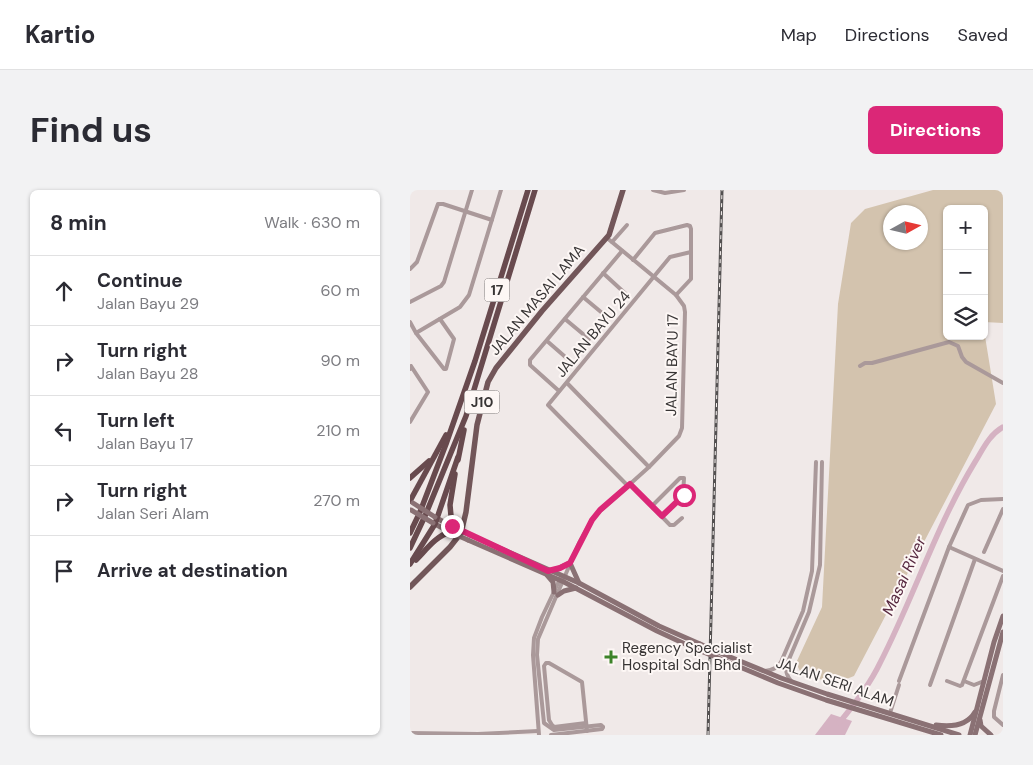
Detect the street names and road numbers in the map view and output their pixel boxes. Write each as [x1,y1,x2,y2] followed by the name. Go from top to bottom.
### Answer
[485,241,589,359] street label: JALAN MASAI LAMA
[484,278,510,302] road number: 17
[551,287,635,381] street label: JALAN BAYU 24
[661,314,683,416] street label: JALAN BAYU 17
[464,390,500,413] road number: J10
[773,652,897,712] street label: JALAN SERI ALAM

